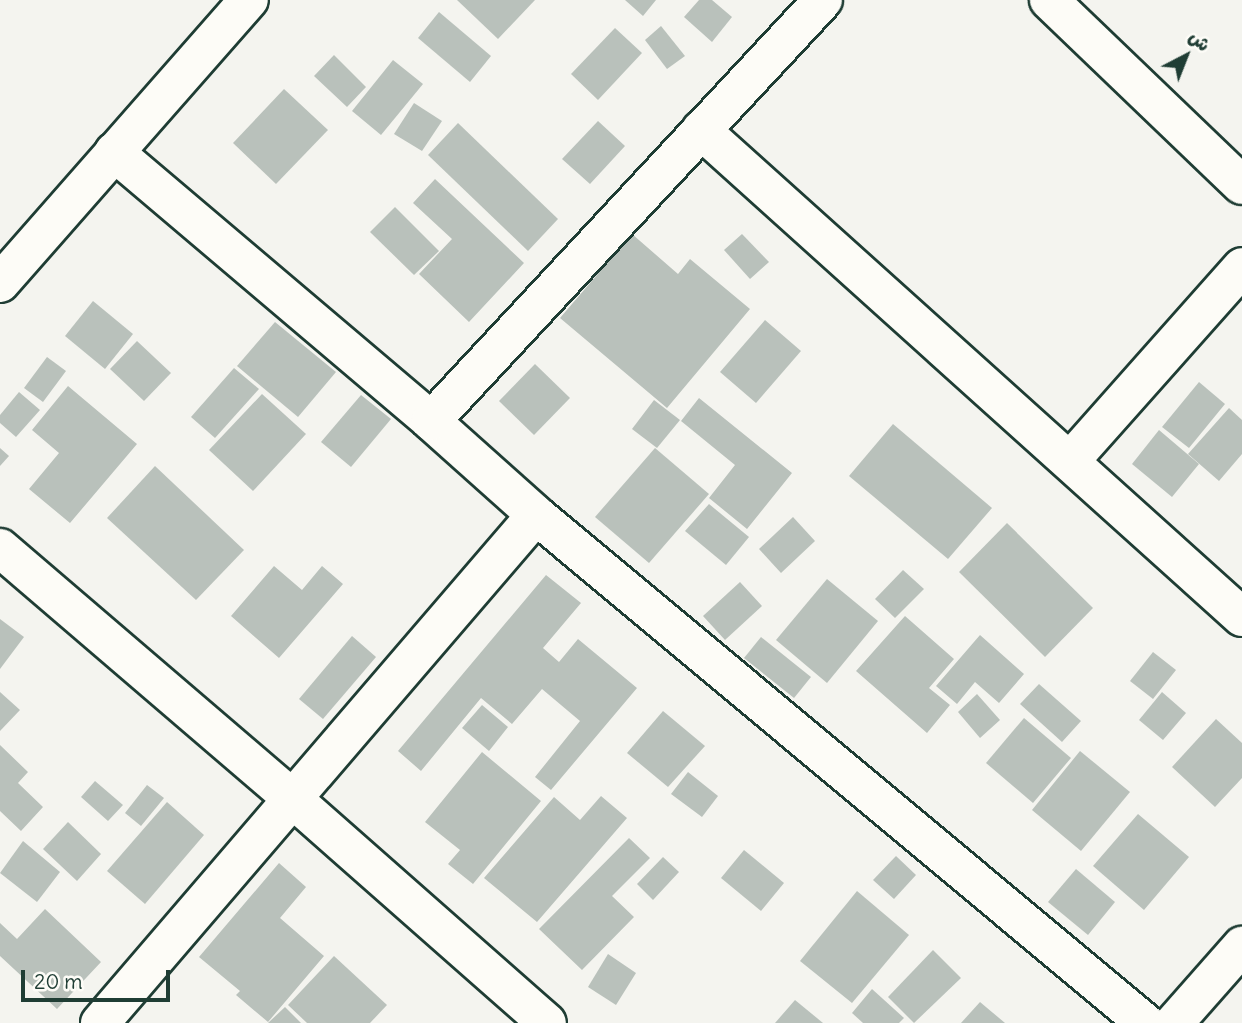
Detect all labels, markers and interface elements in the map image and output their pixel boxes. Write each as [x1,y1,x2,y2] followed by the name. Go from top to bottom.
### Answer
[1151,21,1221,91] north arrow
[1184,24,1216,56] text: ش
[24,956,173,1000] scale bar
[34,968,83,995] text: 20 m

